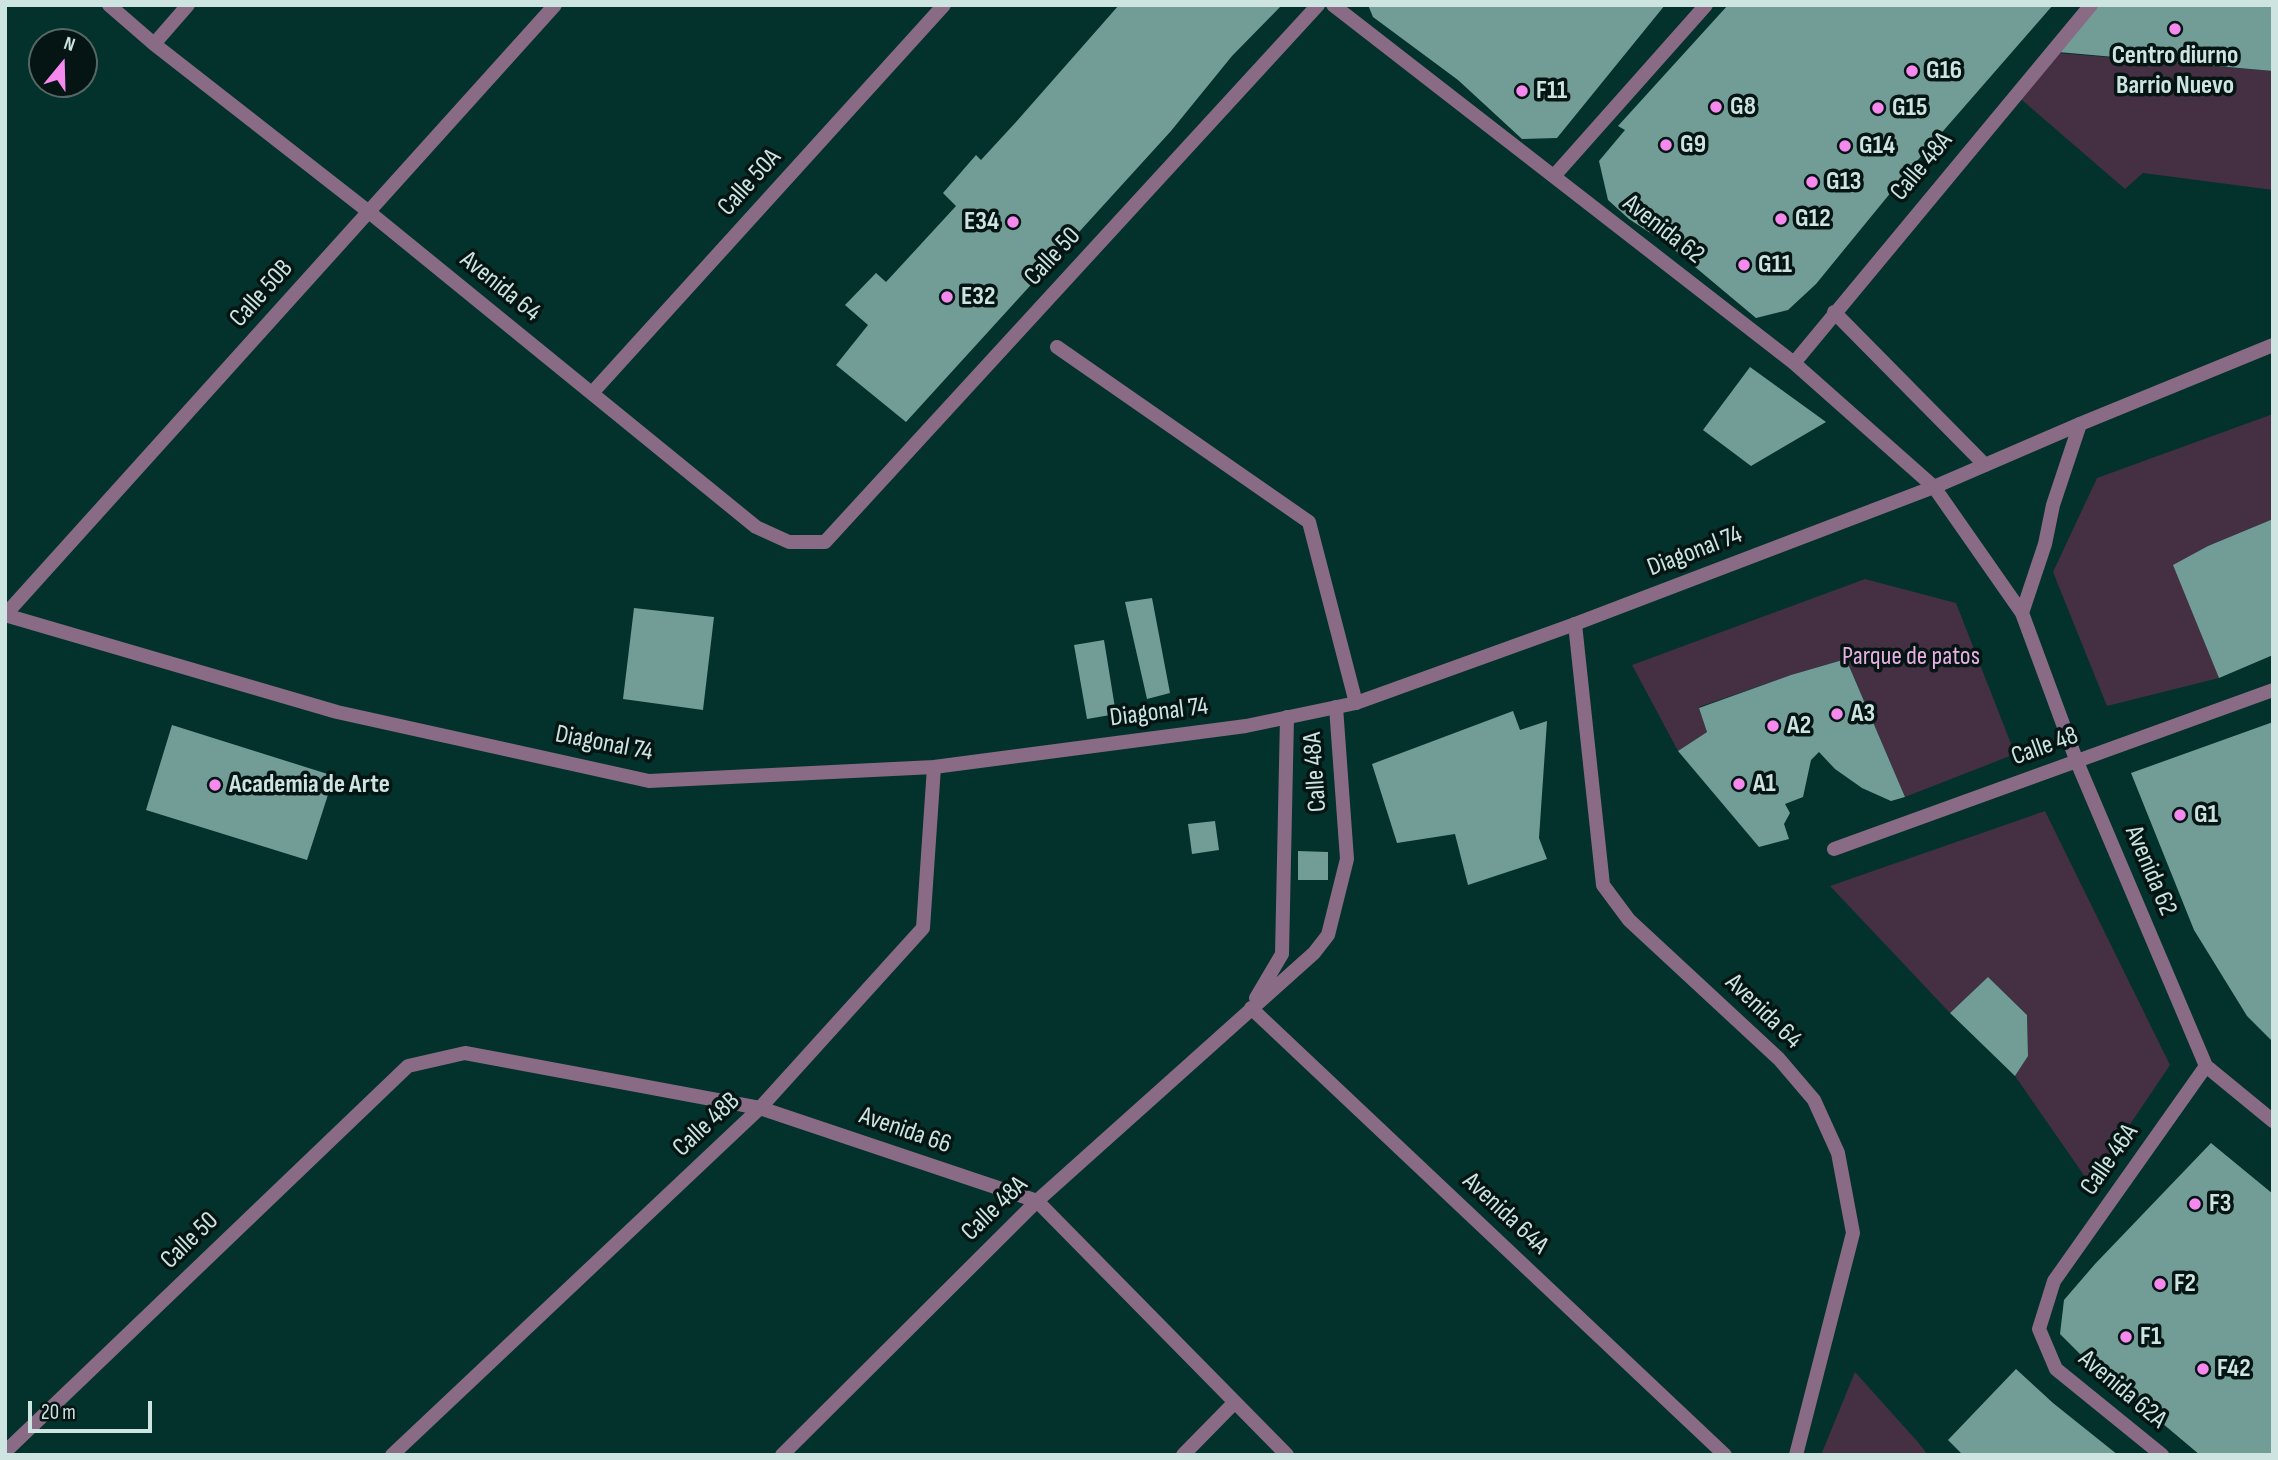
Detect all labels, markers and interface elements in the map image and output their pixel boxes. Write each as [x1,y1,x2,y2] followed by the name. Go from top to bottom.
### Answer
[2167,21,2183,37] marker: Centro diurno Barrio Nuevo
[28,28,98,98] north arrow
[61,32,78,57] text: N
[2112,40,2238,102] place label: Centro diurno Barrio Nuevo
[1926,55,1962,87] place label: G16
[1904,63,1920,79] marker: G16
[1536,75,1567,107] place label: F11
[1514,83,1530,99] marker: F11
[1730,91,1756,123] place label: G8
[1892,92,1927,124] place label: G15
[1708,99,1724,115] marker: G8
[1870,100,1886,116] marker: G15
[1884,126,1960,208] street label: Calle 48A
[1680,129,1706,161] place label: G9
[1859,130,1895,162] place label: G14
[1658,137,1674,153] marker: G9
[1837,138,1853,154] marker: G14
[712,143,788,223] street label: Calle 50A
[1826,166,1861,198] place label: G13
[1804,174,1820,190] marker: G13
[1616,189,1710,271] street label: Avenida 62
[1795,203,1831,235] place label: G12
[964,206,999,238] place label: E34
[1773,211,1789,227] marker: G12
[1005,214,1021,230] marker: E34
[1018,221,1088,293] street label: Calle 50
[453,245,547,329] street label: Avenida 64
[1758,249,1792,281] place label: G11
[224,254,300,334] street label: Calle 50B
[1736,257,1752,273] marker: G11
[961,281,995,313] place label: E32
[939,289,955,305] marker: E32
[1643,520,1747,584] street label: Diagonal 74
[1842,641,1980,673] park label: Parque de patos
[1108,692,1210,734] street label: Diagonal 74
[1851,698,1875,730] place label: A3
[1829,706,1845,722] marker: A3
[1787,710,1811,742] place label: A2
[1765,718,1781,734] marker: A2
[553,719,655,769] street label: Diagonal 74
[2007,721,2083,773] street label: Calle 48
[1298,731,1334,813] street label: Calle 48A
[1753,768,1776,800] place label: A1
[229,769,390,801] place label: Academia de Arte
[1731,776,1747,792] marker: A1
[207,777,223,793] marker: Academia de Arte
[2194,799,2218,831] place label: G1
[2172,807,2188,823] marker: G1
[2117,821,2183,921] street label: Avenida 62
[1718,968,1808,1056] street label: Avenida 64
[667,1086,747,1164] street label: Calle 48B
[855,1101,955,1161] street label: Avenida 66
[2074,1118,2146,1202] street label: Calle 46A
[1456,1166,1554,1262] street label: Avenida 64A
[955,1170,1035,1248] street label: Calle 48A
[2209,1188,2231,1220] place label: F3
[2187,1196,2203,1212] marker: F3
[155,1206,225,1276] street label: Calle 50
[2174,1268,2196,1300] place label: F2
[2152,1276,2168,1292] marker: F2
[2140,1321,2161,1353] place label: F1
[2118,1329,2134,1345] marker: F1
[2072,1344,2172,1436] street label: Avenida 62A
[2217,1353,2251,1385] place label: F42
[2195,1361,2211,1377] marker: F42
[32,1386,156,1430] scale bar
[41,1400,76,1425] text: 20 m

